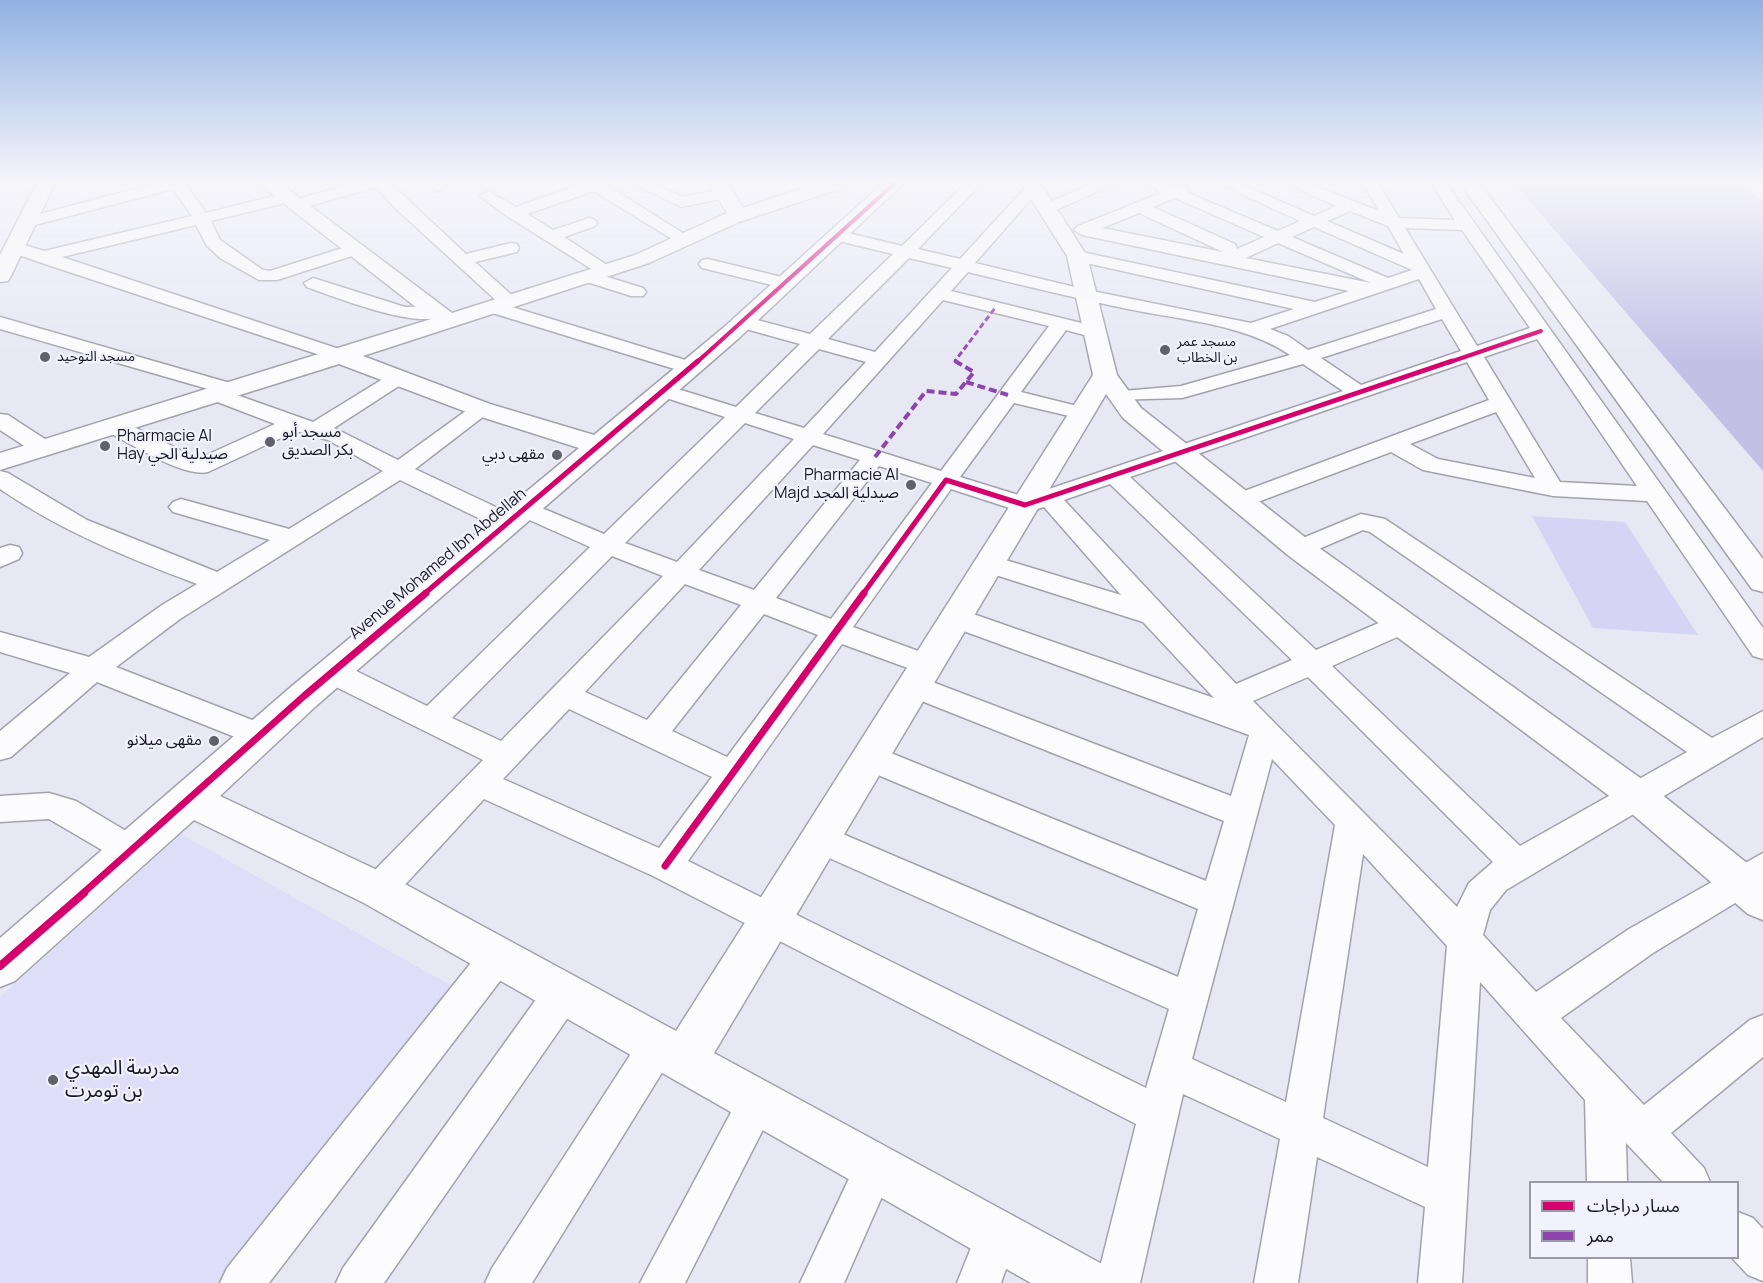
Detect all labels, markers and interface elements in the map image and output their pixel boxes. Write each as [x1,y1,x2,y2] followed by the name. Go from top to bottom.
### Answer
[1177,334,1238,366] place label: مسجد عمر بن الخطاب
[1158,343,1172,357] marker: مسجد عمر بن الخطاب
[57,349,135,365] place label: مسجد التوحيد
[38,350,52,364] marker: مسجد التوحيد
[282,423,353,461] place label: مسجد أبو بكر الصديق
[117,427,228,465] place label: Pharmacie Al Hay صيدلية الحي
[263,435,277,449] marker: مسجد أبو بكر الصديق
[98,439,112,453] marker: Pharmacie Al Hay صيدلية الحي
[482,445,545,465] place label: مقهى دبي
[550,448,564,462] marker: مقهى دبي
[774,466,899,504] place label: Pharmacie Al Majd صيدلية المجد
[904,478,918,492] marker: Pharmacie Al Majd صيدلية المجد
[346,484,530,644] street label: Avenue Mohamed Ibn Abdellah
[127,731,202,751] place label: مقهى ميلانو
[207,734,221,748] marker: مقهى ميلانو
[65,1056,180,1103] place label: مدرسة المهدي بن تومرت
[46,1073,60,1087] marker: مدرسة المهدي بن تومرت
[1529,1181,1739,1259] legend
[1587,1193,1680,1217] text: مسار دراجات
[1587,1223,1614,1247] text: ممر

